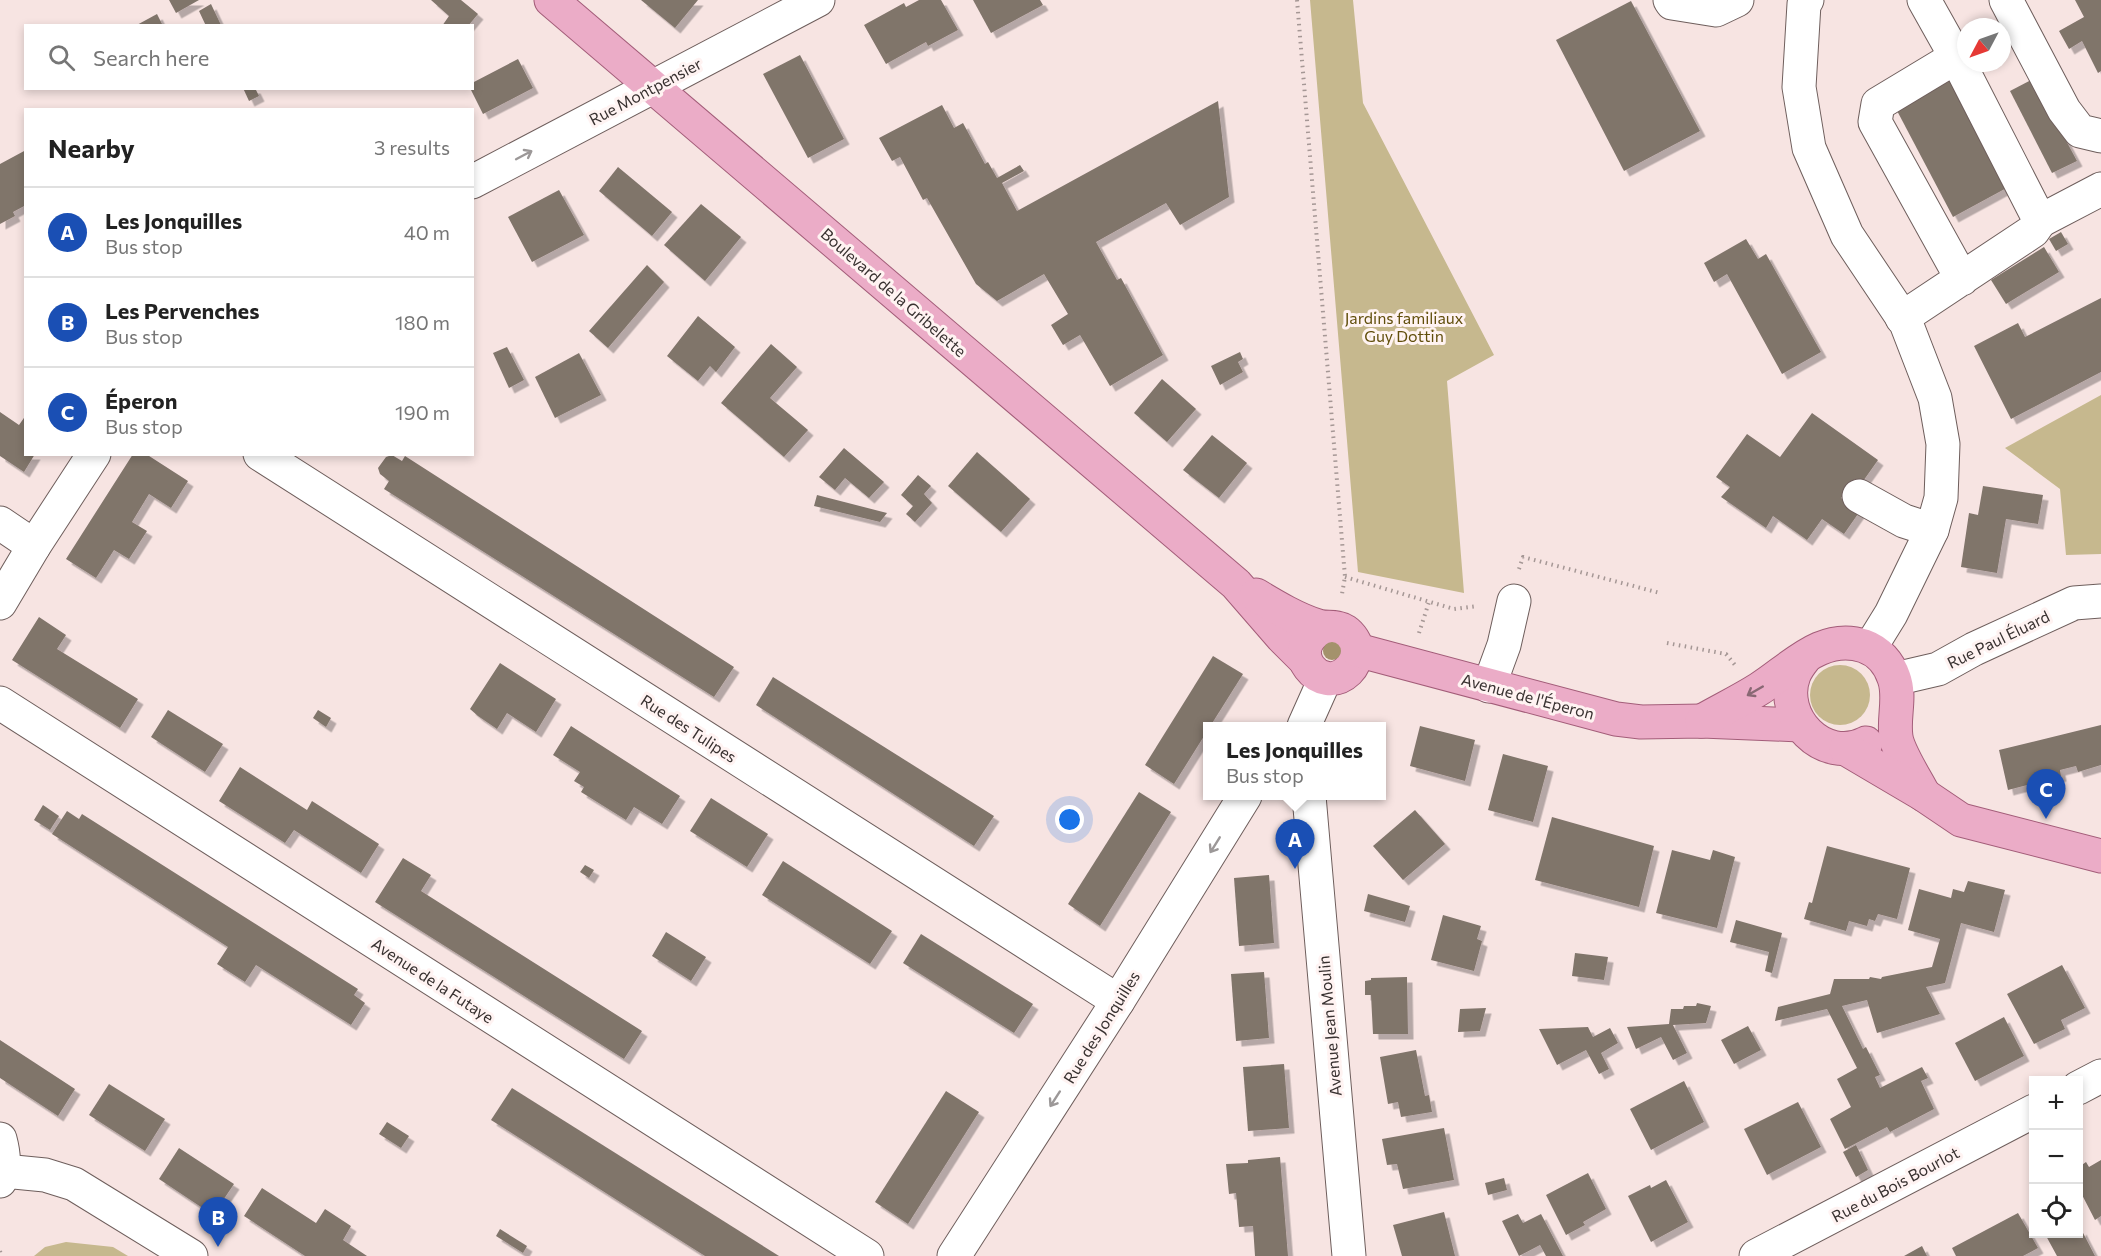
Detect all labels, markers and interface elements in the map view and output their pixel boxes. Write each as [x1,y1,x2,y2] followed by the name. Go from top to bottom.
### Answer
[1957,18,2011,72] north arrow
[24,24,474,90] search box
[45,41,78,74] icon: search
[93,44,209,71] text: Search here
[585,53,705,129] street label: Rue Montpensier
[48,132,135,163] text: Nearby
[374,135,450,159] text: 3 results
[515,149,532,161] one-way arrow
[105,207,242,234] text: Les Jonquilles
[60,220,75,244] text: A
[404,220,450,244] text: 40 m
[818,224,970,360] street label: Boulevard de la Gribelette
[105,234,183,258] text: Bus stop
[105,297,259,324] text: Les Pervenches
[1345,308,1464,345] park label: Jardins familiaux Guy Dottin
[61,310,74,334] text: B
[395,310,450,334] text: 180 m
[105,324,183,348] text: Bus stop
[105,387,177,414] text: Éperon
[61,400,74,424] text: C
[395,400,450,424] text: 190 m
[105,414,183,438] text: Bus stop
[1944,606,2052,672] street label: Rue Paul Éluard
[1460,669,1596,723] street label: Avenue de l'Éperon
[1746,686,1764,697] one-way arrow
[638,690,740,766] street label: Rue des Tulipes
[1203,722,1386,800] popup
[1226,736,1363,763] text: Les Jonquilles
[1226,763,1304,787] text: Bus stop
[2026,770,2066,819] pin: C
[1055,805,1084,834] your location
[1276,820,1314,869] pin: A
[1208,836,1220,853] one-way arrow
[368,933,498,1027] street label: Avenue de la Futaye
[1313,955,1345,1097] street label: Avenue Jean Moulin
[1059,967,1143,1087] street label: Rue des Jonquilles
[2029,1076,2083,1238] map controls
[2029,1076,2083,1130] button: +
[1049,1091,1061,1107] one-way arrow
[2029,1130,2083,1184] button: −
[1828,1142,1963,1226] street label: Rue du Bois Bourlot
[2029,1184,2083,1238] button: locate
[198,1198,238,1247] pin: B

